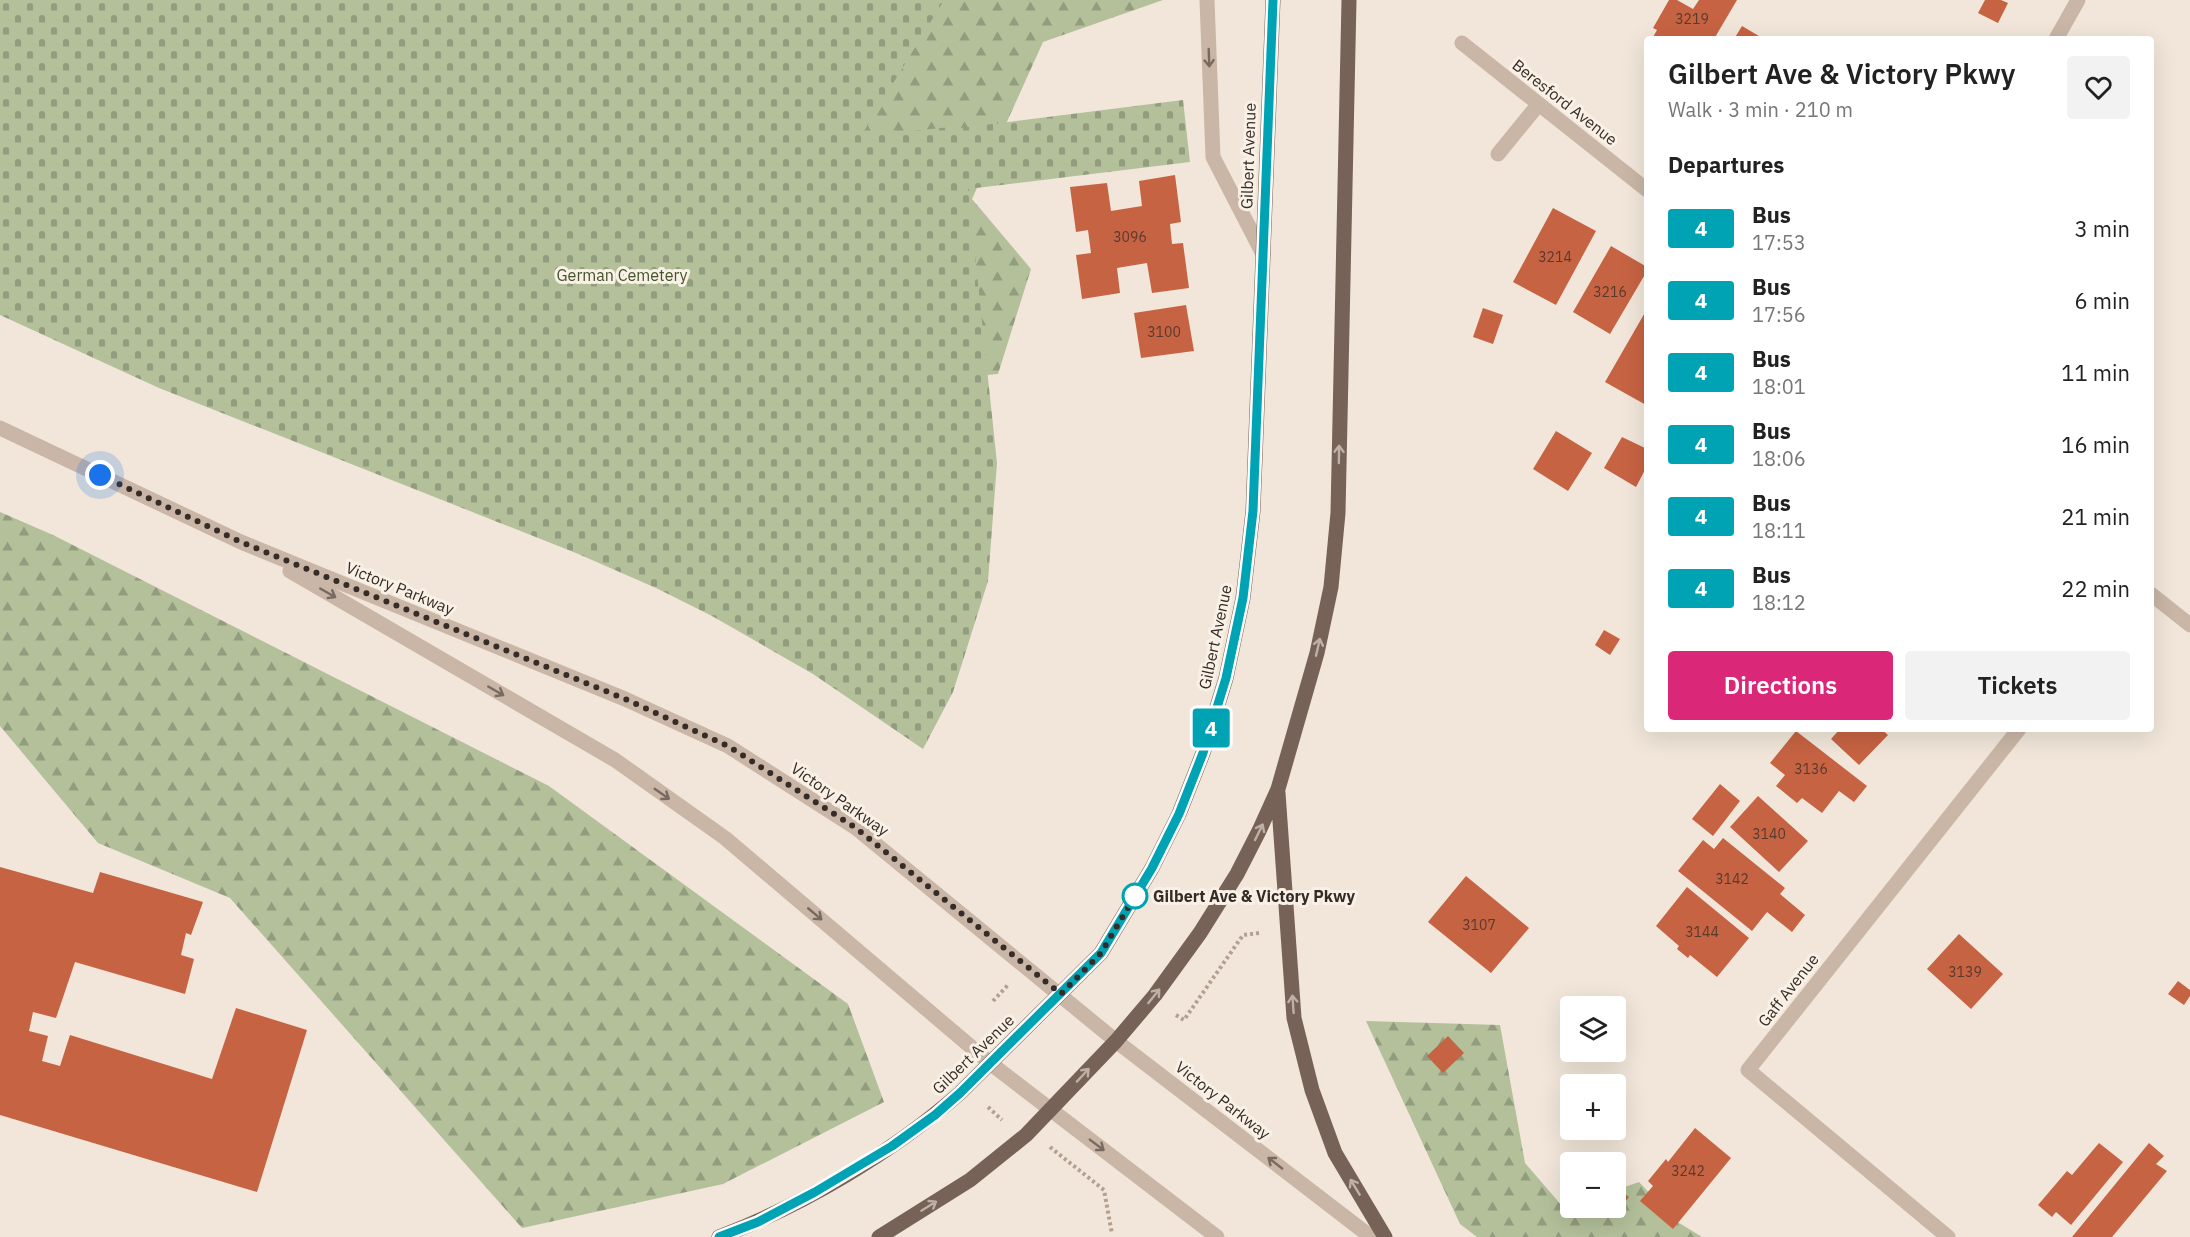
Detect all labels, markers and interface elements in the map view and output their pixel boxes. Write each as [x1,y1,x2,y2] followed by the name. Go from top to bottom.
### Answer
[1675,10,1709,28] house number: 3219
[1204,48,1215,68] one-way arrow
[1508,55,1622,149] street label: Beresford Avenue
[1668,55,2016,92] text: Gilbert Ave & Victory Pkwy
[2067,56,2130,119] button: heart
[1668,96,1853,123] text: Walk · 3 min · 210 m
[1236,102,1260,209] street label: Gilbert Avenue
[1668,150,1784,179] text: Departures
[1752,200,1791,229] text: Bus
[1695,214,1707,242] text: 4
[2074,214,2130,243] text: 3 min
[1113,228,1147,246] house number: 3096
[1752,229,1806,256] text: 17:53
[1538,248,1572,266] house number: 3214
[557,265,688,285] park label: German Cemetery
[1752,272,1791,301] text: Bus
[1593,283,1627,301] house number: 3216
[1695,286,1707,314] text: 4
[2074,286,2130,315] text: 6 min
[1752,301,1806,328] text: 17:56
[1147,323,1181,341] house number: 3100
[1752,344,1791,373] text: Bus
[1695,358,1707,386] text: 4
[2061,358,2130,387] text: 11 min
[1752,373,1806,400] text: 18:01
[1752,416,1791,445] text: Bus
[1695,430,1707,458] text: 4
[2061,430,2130,459] text: 16 min
[1334,444,1345,464] one-way arrow
[1752,445,1806,472] text: 18:06
[85,460,115,490] your location
[1752,488,1791,517] text: Bus
[1695,502,1707,530] text: 4
[2061,502,2130,531] text: 21 min
[1752,517,1806,544] text: 18:11
[343,557,457,619] street label: Victory Parkway
[1752,560,1791,589] text: Bus
[1695,574,1707,602] text: 4
[2061,574,2130,603] text: 22 min
[1194,583,1236,691] street label: Gilbert Avenue
[319,587,336,599] one-way arrow
[1752,589,1806,616] text: 18:12
[1313,638,1324,657] one-way arrow
[1668,651,1893,720] button: Directions
[1905,651,2130,720] button: Tickets
[487,685,504,697] one-way arrow
[1192,708,1230,748] line badge: 4
[1205,714,1217,742] text: 4
[787,758,893,840] street label: Victory Parkway
[1794,760,1828,778] house number: 3136
[653,787,669,800] one-way arrow
[1253,824,1265,842] one-way arrow
[1752,825,1786,843] house number: 3140
[1715,870,1749,888] house number: 3142
[1122,883,1148,909] marker: Gilbert Ave & Victory Pkwy
[1153,886,1355,906] place label: Gilbert Ave & Victory Pkwy
[807,908,823,921] one-way arrow
[1462,916,1496,934] house number: 3107
[1685,923,1719,941] house number: 3144
[1753,949,1823,1031] street label: Gaff Avenue
[1948,963,1982,981] house number: 3139
[1147,988,1160,1004] one-way arrow
[1287,994,1298,1014] one-way arrow
[1560,996,1626,1218] map controls
[1560,996,1626,1062] button: layers
[928,1010,1018,1098] street label: Gilbert Avenue
[1172,1057,1275,1143] street label: Victory Parkway
[1076,1068,1090,1083] one-way arrow
[1560,1074,1626,1140] button: +
[1088,1139,1104,1152] one-way arrow
[1560,1152,1626,1218] button: −
[1267,1156,1283,1169] one-way arrow
[1671,1162,1705,1180] house number: 3242
[1349,1179,1361,1196] one-way arrow
[920,1199,937,1211] one-way arrow

